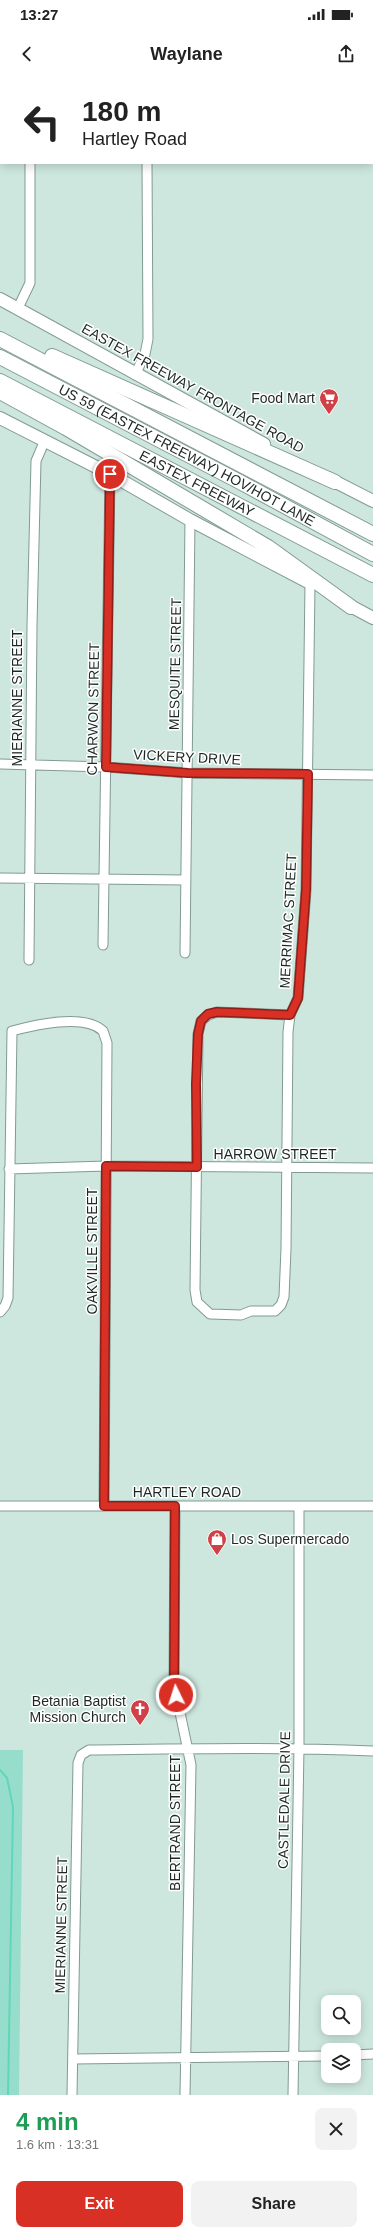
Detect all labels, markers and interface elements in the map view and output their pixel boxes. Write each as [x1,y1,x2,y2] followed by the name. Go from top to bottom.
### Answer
[20,6,58,23] text: 13:27
[16,43,38,65] icon: back
[335,43,357,65] icon: share
[150,44,223,64] text: Waylane
[16,96,68,148] icon: left
[82,96,161,127] text: 180 m
[82,129,187,149] text: Hartley Road
[79,320,307,456] street label: EASTEX FREEWAY FRONTAGE ROAD
[56,380,318,530] street label: US 59 (EASTEX FREEWAY) HOV/HOT LANE
[318,387,340,415] supermarket icon: Food Mart
[251,390,315,406] place label: Food Mart
[137,447,257,521] street label: EASTEX FREEWAY
[93,457,127,491] pin
[99,463,121,485] icon: arrive
[166,597,184,730] street label: MESQUITE STREET
[9,629,25,766] street label: MIERIANNE STREET
[84,642,102,776] street label: CHARWON STREET
[133,746,241,768] street label: VICKERY DRIVE
[276,853,300,989] street label: MERRIMAC STREET
[214,1146,337,1162] street label: HARROW STREET
[84,1187,100,1314] street label: OAKVILLE STREET
[133,1484,241,1500] street label: HARTLEY ROAD
[206,1528,228,1556] shop icon: Los Supermercado
[231,1531,350,1547] place label: Los Supermercado
[155,1674,197,1716] position arrow
[30,1693,126,1725] place label: Betania Baptist Mission Church
[129,1698,151,1726] church icon: Betania Baptist Mission Church
[275,1731,293,1869] street label: CASTLEDALE DRIVE
[167,1755,183,1891] street label: BERTRAND STREET
[52,1856,70,1994] street label: MIERIANNE STREET
[321,1995,361,2083] map controls
[321,1995,361,2035] button: search
[321,2043,361,2083] button: layers
[16,2108,79,2135] text: 4 min
[315,2108,357,2150] button: close
[16,2137,99,2152] text: 1.6 km · 13:31
[16,2181,183,2227] button: Exit
[191,2181,357,2227] button: Share

